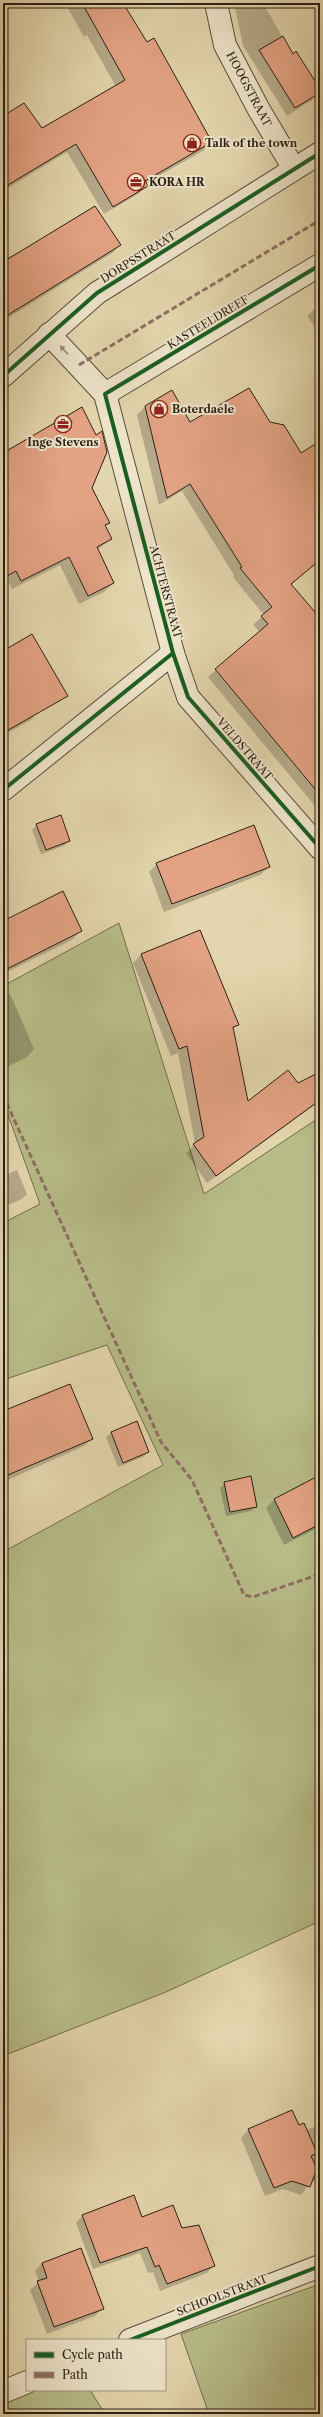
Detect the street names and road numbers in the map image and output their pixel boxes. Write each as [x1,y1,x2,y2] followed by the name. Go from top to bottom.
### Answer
[223,49,275,130] street label: HOOGSTRAAT
[98,228,179,286] street label: DORPSSTRAAT
[165,292,251,352] street label: KASTEELDREEF
[147,543,185,641] street label: ACHTERSTRAAT
[213,714,276,784] street label: VELDSTRAAT
[175,2271,270,2319] street label: SCHOOLSTRAAT

